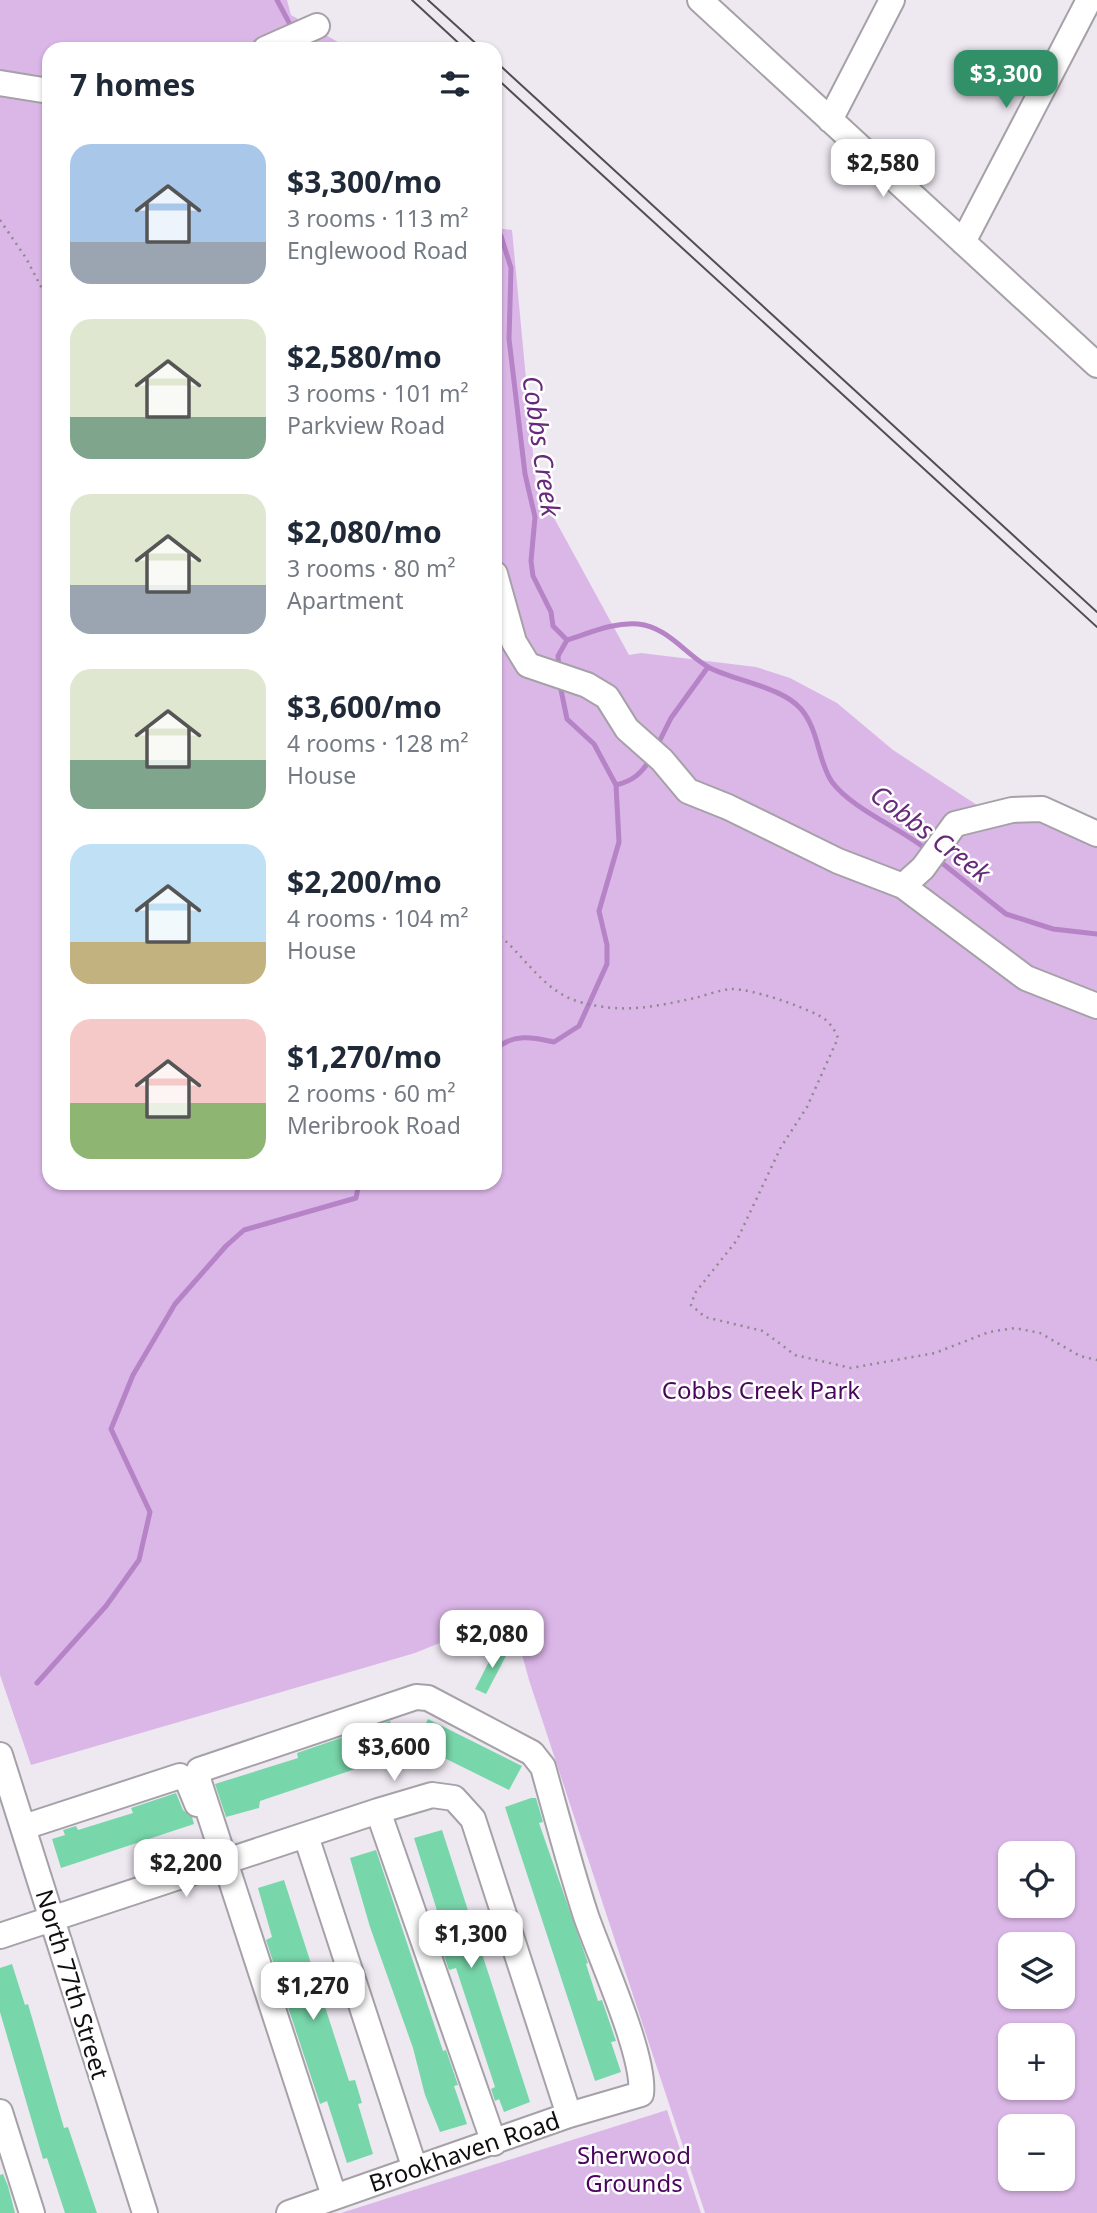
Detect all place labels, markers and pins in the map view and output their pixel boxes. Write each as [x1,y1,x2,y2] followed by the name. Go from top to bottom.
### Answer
[949,50,1063,110] pin: $3,300
[826,140,940,199] pin: $2,580
[435,1610,549,1670] pin: $2,080
[337,1724,451,1783] pin: $3,600
[129,1840,243,1899] pin: $2,200
[414,1910,528,1970] pin: $1,300
[256,1962,370,2022] pin: $1,270

